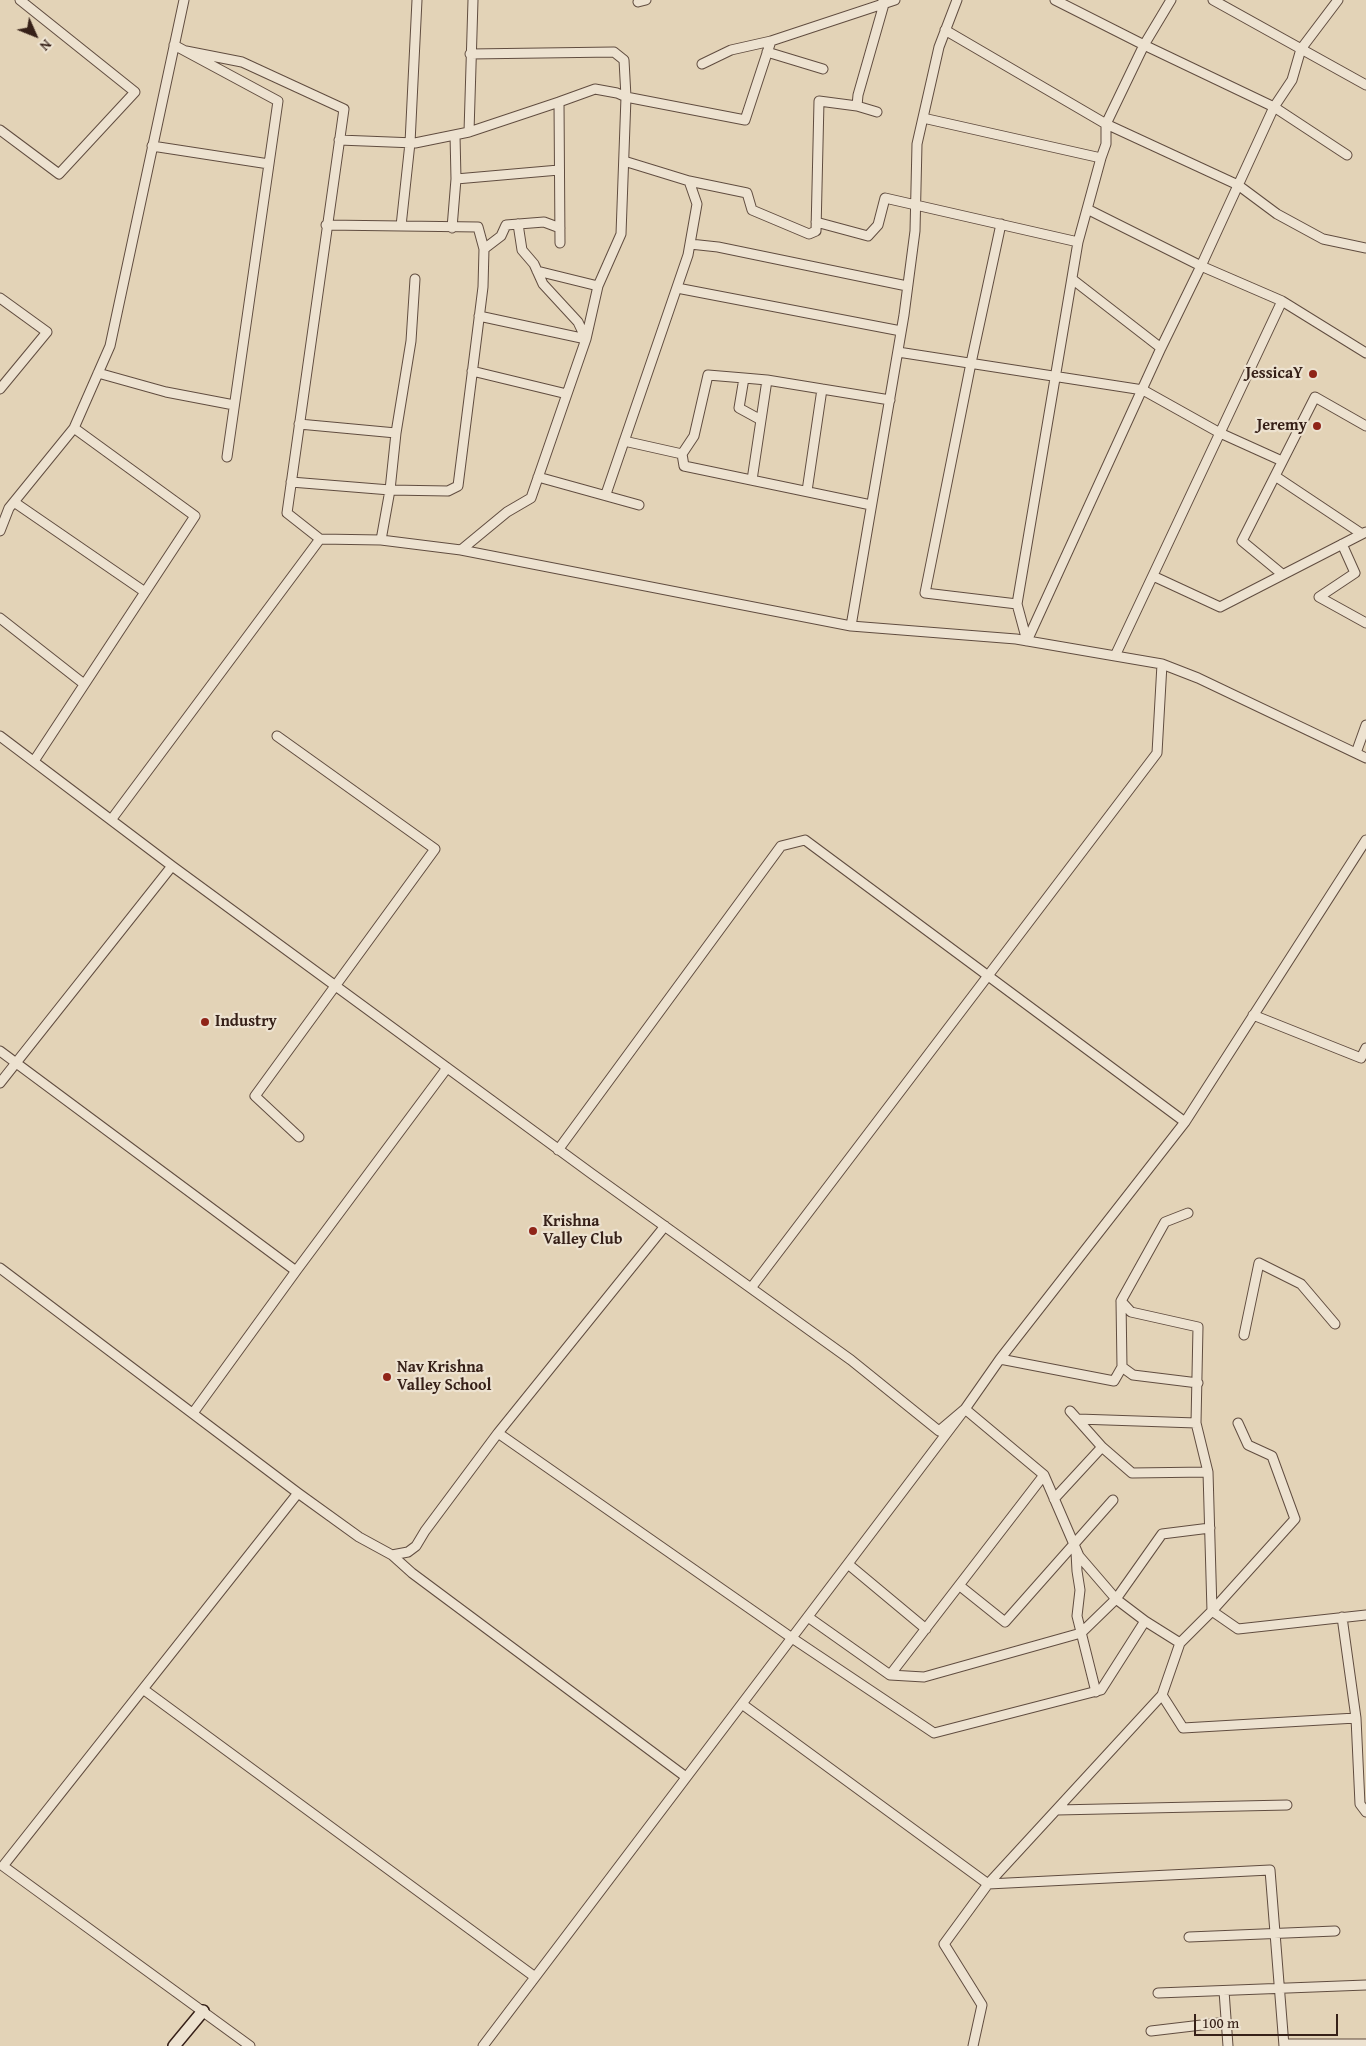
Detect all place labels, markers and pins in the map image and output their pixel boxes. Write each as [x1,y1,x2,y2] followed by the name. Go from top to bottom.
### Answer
[1245,364,1303,384] place label: JessicaY
[1307,368,1319,380] marker: JessicaY
[1257,416,1307,436] place label: Jeremy
[1311,420,1323,432] marker: Jeremy
[215,1012,277,1032] place label: Industry
[199,1016,211,1028] marker: Industry
[543,1212,622,1250] place label: Krishna Valley Club
[527,1225,539,1237] marker: Krishna Valley Club
[397,1358,491,1396] place label: Nav Krishna Valley School
[381,1371,393,1383] marker: Nav Krishna Valley School

